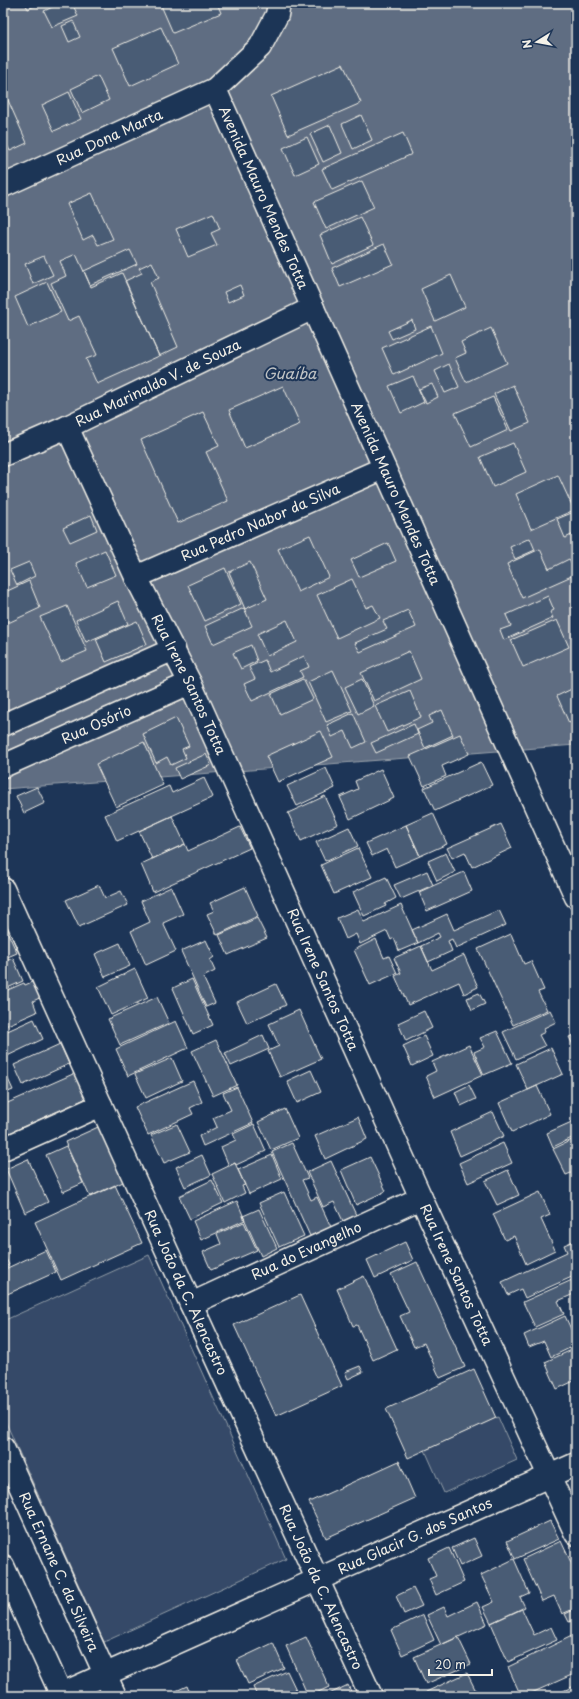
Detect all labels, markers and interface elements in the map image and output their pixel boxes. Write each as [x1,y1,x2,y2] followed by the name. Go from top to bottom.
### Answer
[517,22,557,62] north arrow
[517,38,536,50] text: N
[53,103,166,170] street label: Rua Dona Marta
[214,103,314,293] street label: Avenida Mauro Mendes Totta
[72,333,244,431] street label: Rua Marinaldo V. de Souza
[264,361,317,384] water label: Guaíba
[346,398,446,588] street label: Avenida Mauro Mendes Totta
[177,477,344,566] street label: Rua Pedro Nabor da Silva
[147,610,232,758] street label: Rua Irene Santos Totta
[58,699,134,749] street label: Rua Osório
[282,905,365,1054] street label: Rua Irene Santos Totta
[415,1200,499,1349] street label: Rua Irene Santos Totta
[140,1206,233,1379] street label: Rua João da C. Alencastro
[248,1216,365,1285] street label: Rua do Evangelho
[14,1488,105,1655] street label: Rua Ernane C. da Silveira
[334,1492,495,1579] street label: Rua Glacir G. dos Santos
[274,1501,369,1673] street label: Rua João da C. Alencastro
[429,1651,492,1677] scale bar
[435,1655,466,1673] text: 20 m

